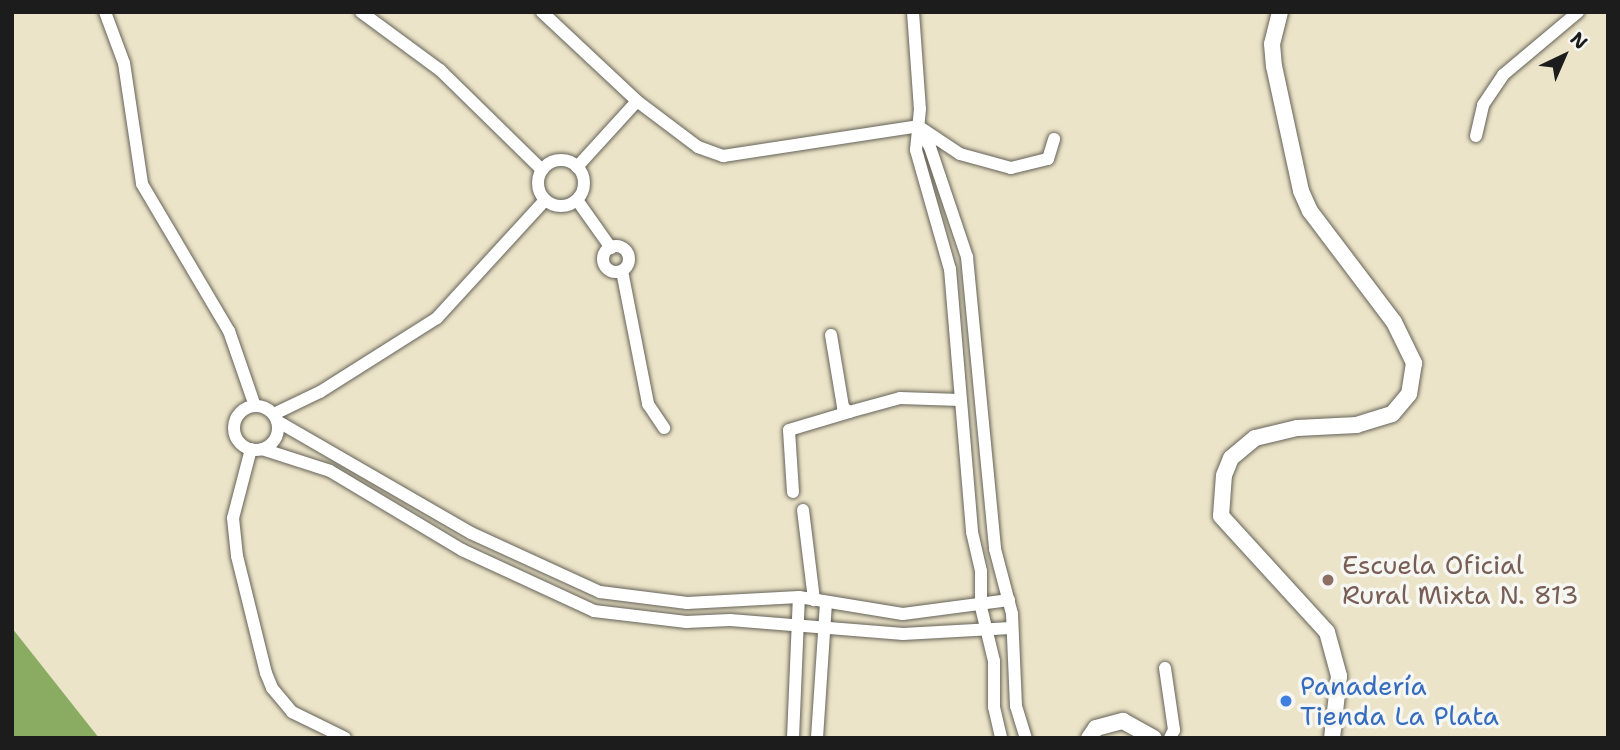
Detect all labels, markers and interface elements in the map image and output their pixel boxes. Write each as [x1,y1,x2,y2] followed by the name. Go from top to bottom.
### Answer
[1529,21,1599,91] north arrow
[1565,26,1593,55] text: N
[1342,549,1579,610] place label: Escuela Oficial Rural Mixta N. 813
[1320,572,1336,588] marker: Escuela Oficial Rural Mixta N. 813
[1300,670,1499,732] place label: Panadería Tienda La Plata
[1278,693,1294,709] marker: Panadería Tienda La Plata

